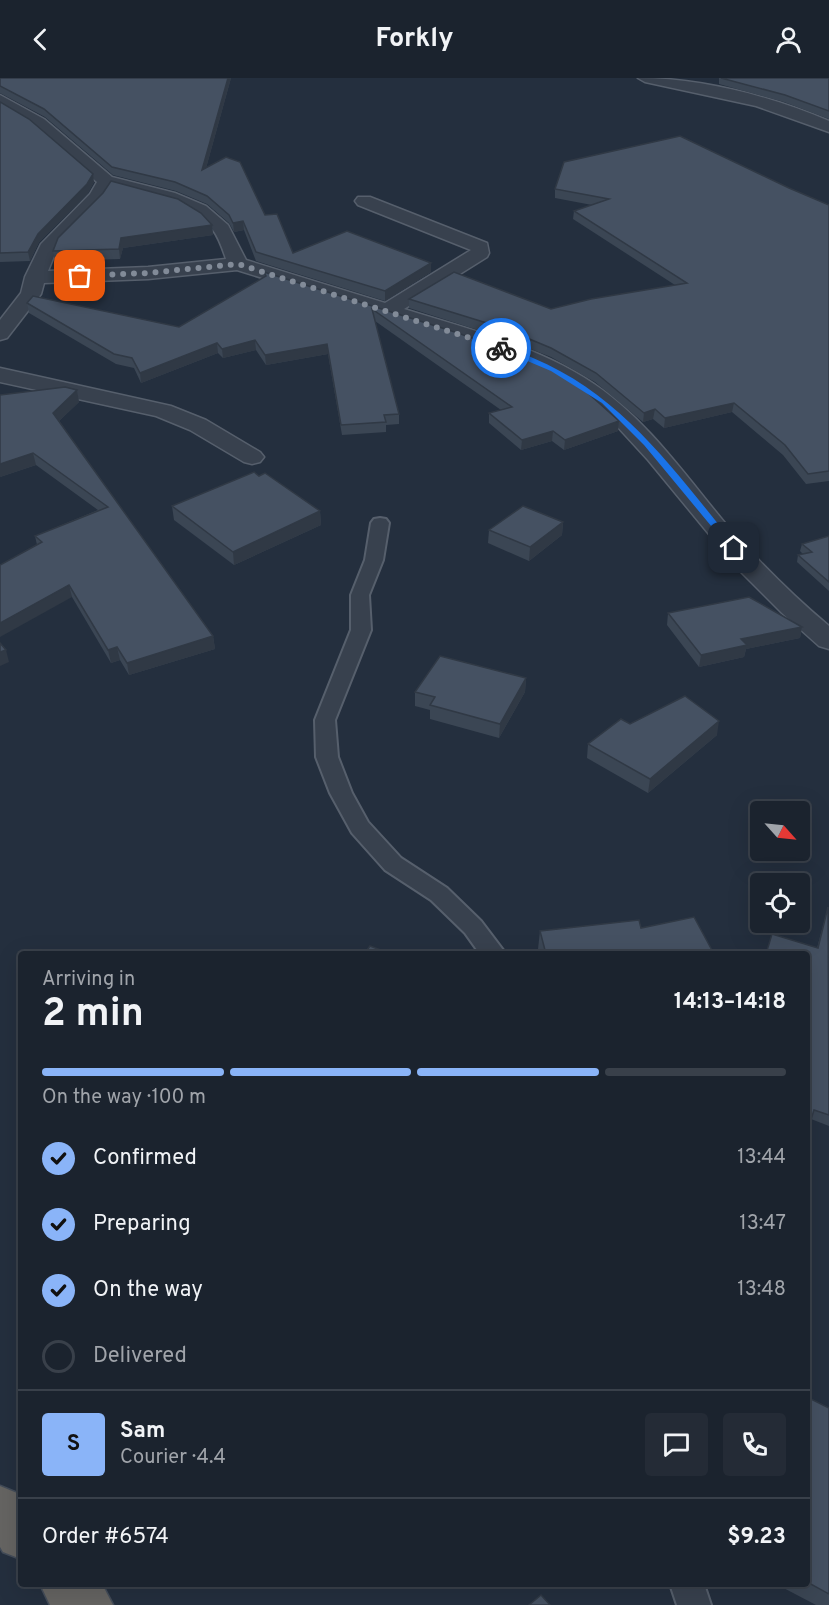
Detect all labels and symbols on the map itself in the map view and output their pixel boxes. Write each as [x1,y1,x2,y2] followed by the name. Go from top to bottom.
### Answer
[54,250,105,301] pin
[471,318,531,378] courier
[708,522,759,573] pin
[750,801,810,861] north arrow

